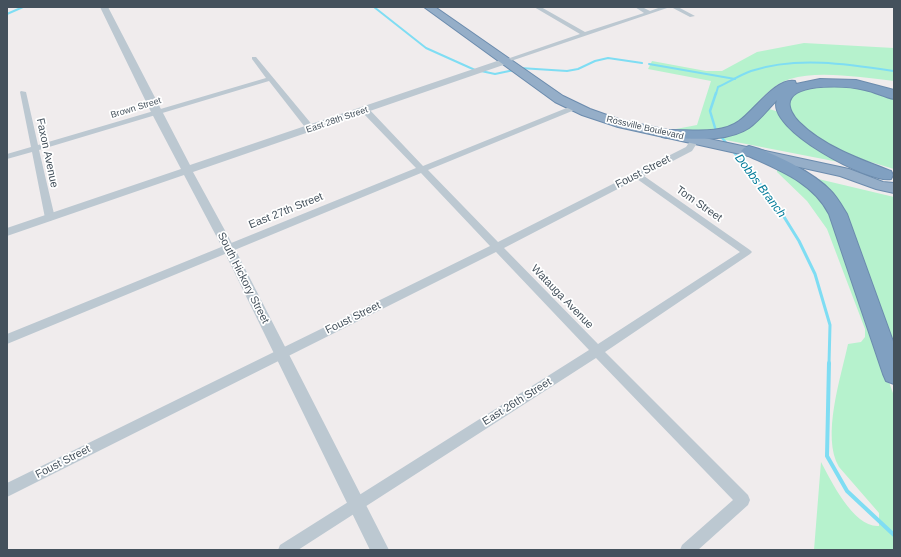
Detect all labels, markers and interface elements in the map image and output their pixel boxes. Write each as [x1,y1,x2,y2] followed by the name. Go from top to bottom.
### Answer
[110,95,162,121] street label: Brown Street
[305,104,369,136] street label: East 28th Street
[605,114,685,142] street label: Rossville Boulevard
[33,117,61,189] street label: Faxon Avenue
[731,151,789,221] water label: Dobbs Branch
[613,153,673,191] street label: Foust Street
[673,183,725,225] street label: Tom Street
[247,190,325,232] street label: East 27th Street
[214,230,272,326] street label: South Hickory Street
[528,262,596,332] street label: Watauga Avenue
[323,299,383,337] street label: Foust Street
[480,376,554,428] street label: East 26th Street
[33,443,93,481] street label: Foust Street

